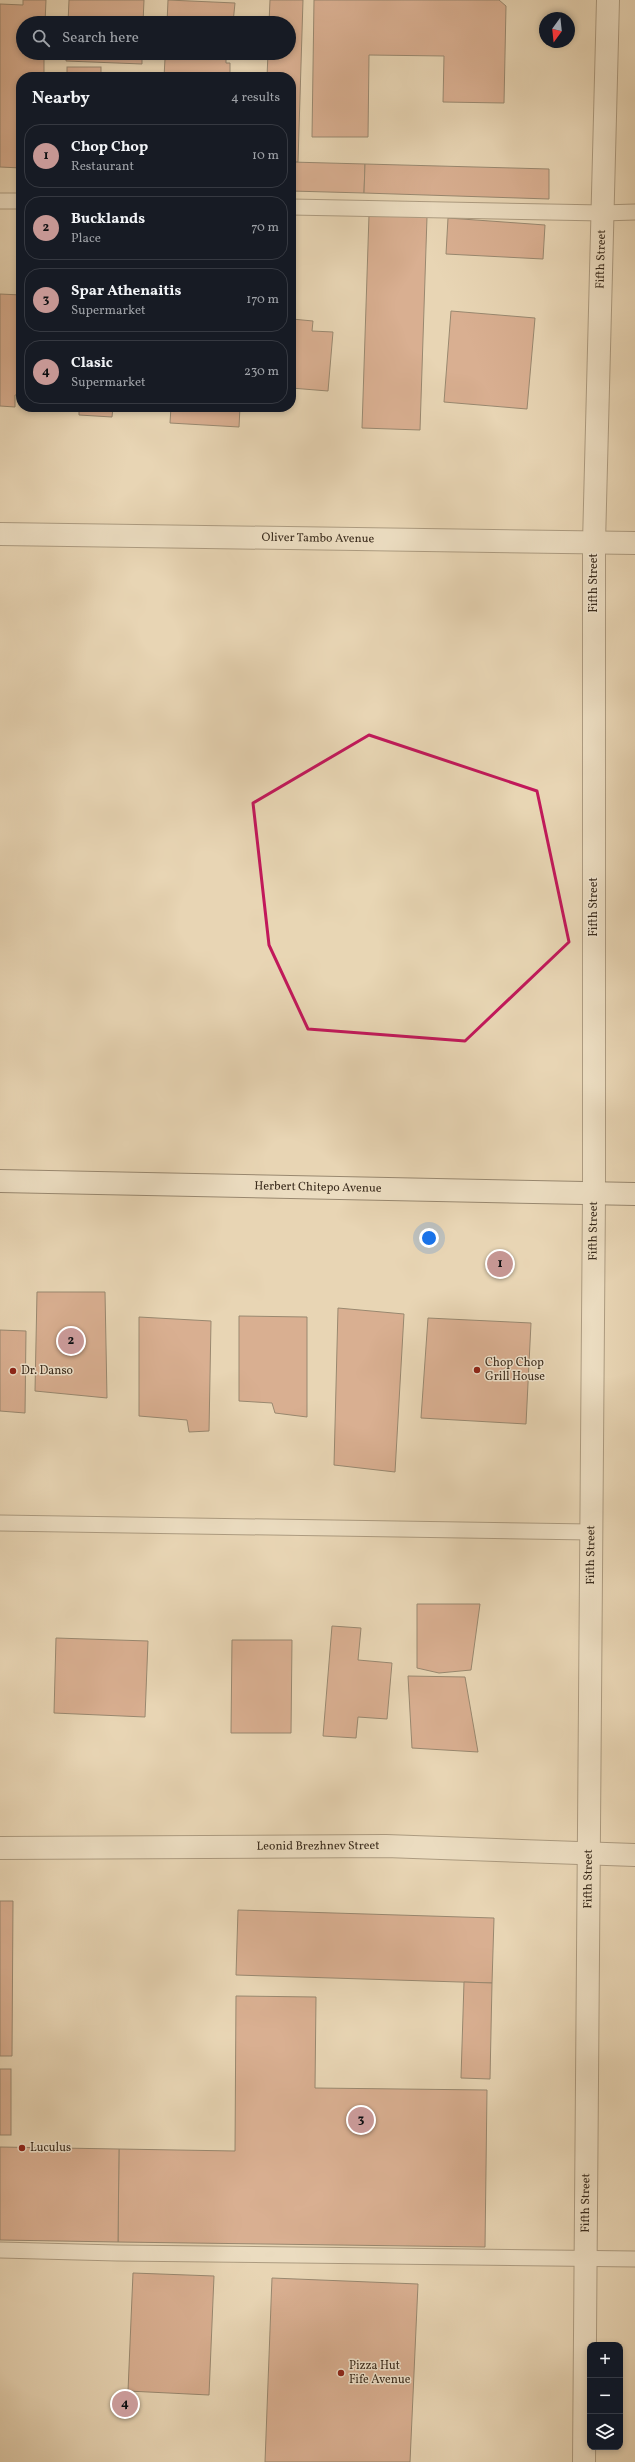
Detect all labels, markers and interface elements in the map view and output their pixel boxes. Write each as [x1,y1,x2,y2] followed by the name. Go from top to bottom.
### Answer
[539,12,575,48] north arrow
[16,16,296,60] search box
[30,27,52,49] icon: search
[62,28,139,49] text: Search here
[32,87,90,110] text: Nearby
[231,89,280,107] text: 4 results
[71,137,148,158] text: Chop Chop
[43,147,49,165] text: 1
[252,147,279,165] text: 10 m
[71,158,134,176] text: Restaurant
[71,209,145,230] text: Bucklands
[43,219,49,237] text: 2
[251,219,279,237] text: 70 m
[593,229,610,289] street label: Fifth Street
[71,230,101,248] text: Place
[71,281,181,302] text: Spar Athenaitis
[43,291,49,309] text: 3
[246,291,279,309] text: 170 m
[71,302,146,320] text: Supermarket
[71,353,113,374] text: Clasic
[42,363,50,381] text: 4
[244,363,279,381] text: 230 m
[71,374,146,392] text: Supermarket
[262,530,375,547] street label: Oliver Tambo Avenue
[586,553,602,613] street label: Fifth Street
[586,877,602,937] street label: Fifth Street
[254,1178,382,1197] street label: Herbert Chitepo Avenue
[585,1201,602,1261] street label: Fifth Street
[419,1228,439,1248] your location
[487,1249,513,1279] pin: 1
[58,1326,84,1356] pin: 2
[485,1355,545,1385] place label: Chop Chop Grill House
[21,1363,73,1379] place label: Dr. Danso
[472,1365,482,1375] marker: Chop Chop Grill House
[8,1366,18,1376] marker: Dr. Danso
[583,1525,599,1585] street label: Fifth Street
[257,1838,379,1855] street label: Leonid Brezhnev Street
[580,1849,597,1909] street label: Fifth Street
[348,2105,374,2135] pin: 3
[30,2140,71,2156] place label: Luculus
[17,2143,27,2153] marker: Luculus
[578,2173,594,2233] street label: Fifth Street
[587,2342,623,2450] map controls
[587,2342,623,2378] button: +
[349,2358,411,2388] place label: Pizza Hut Fife Avenue
[336,2368,346,2378] marker: Pizza Hut Fife Avenue
[587,2378,623,2414] button: −
[112,2389,138,2419] pin: 4
[587,2414,623,2450] button: layers

